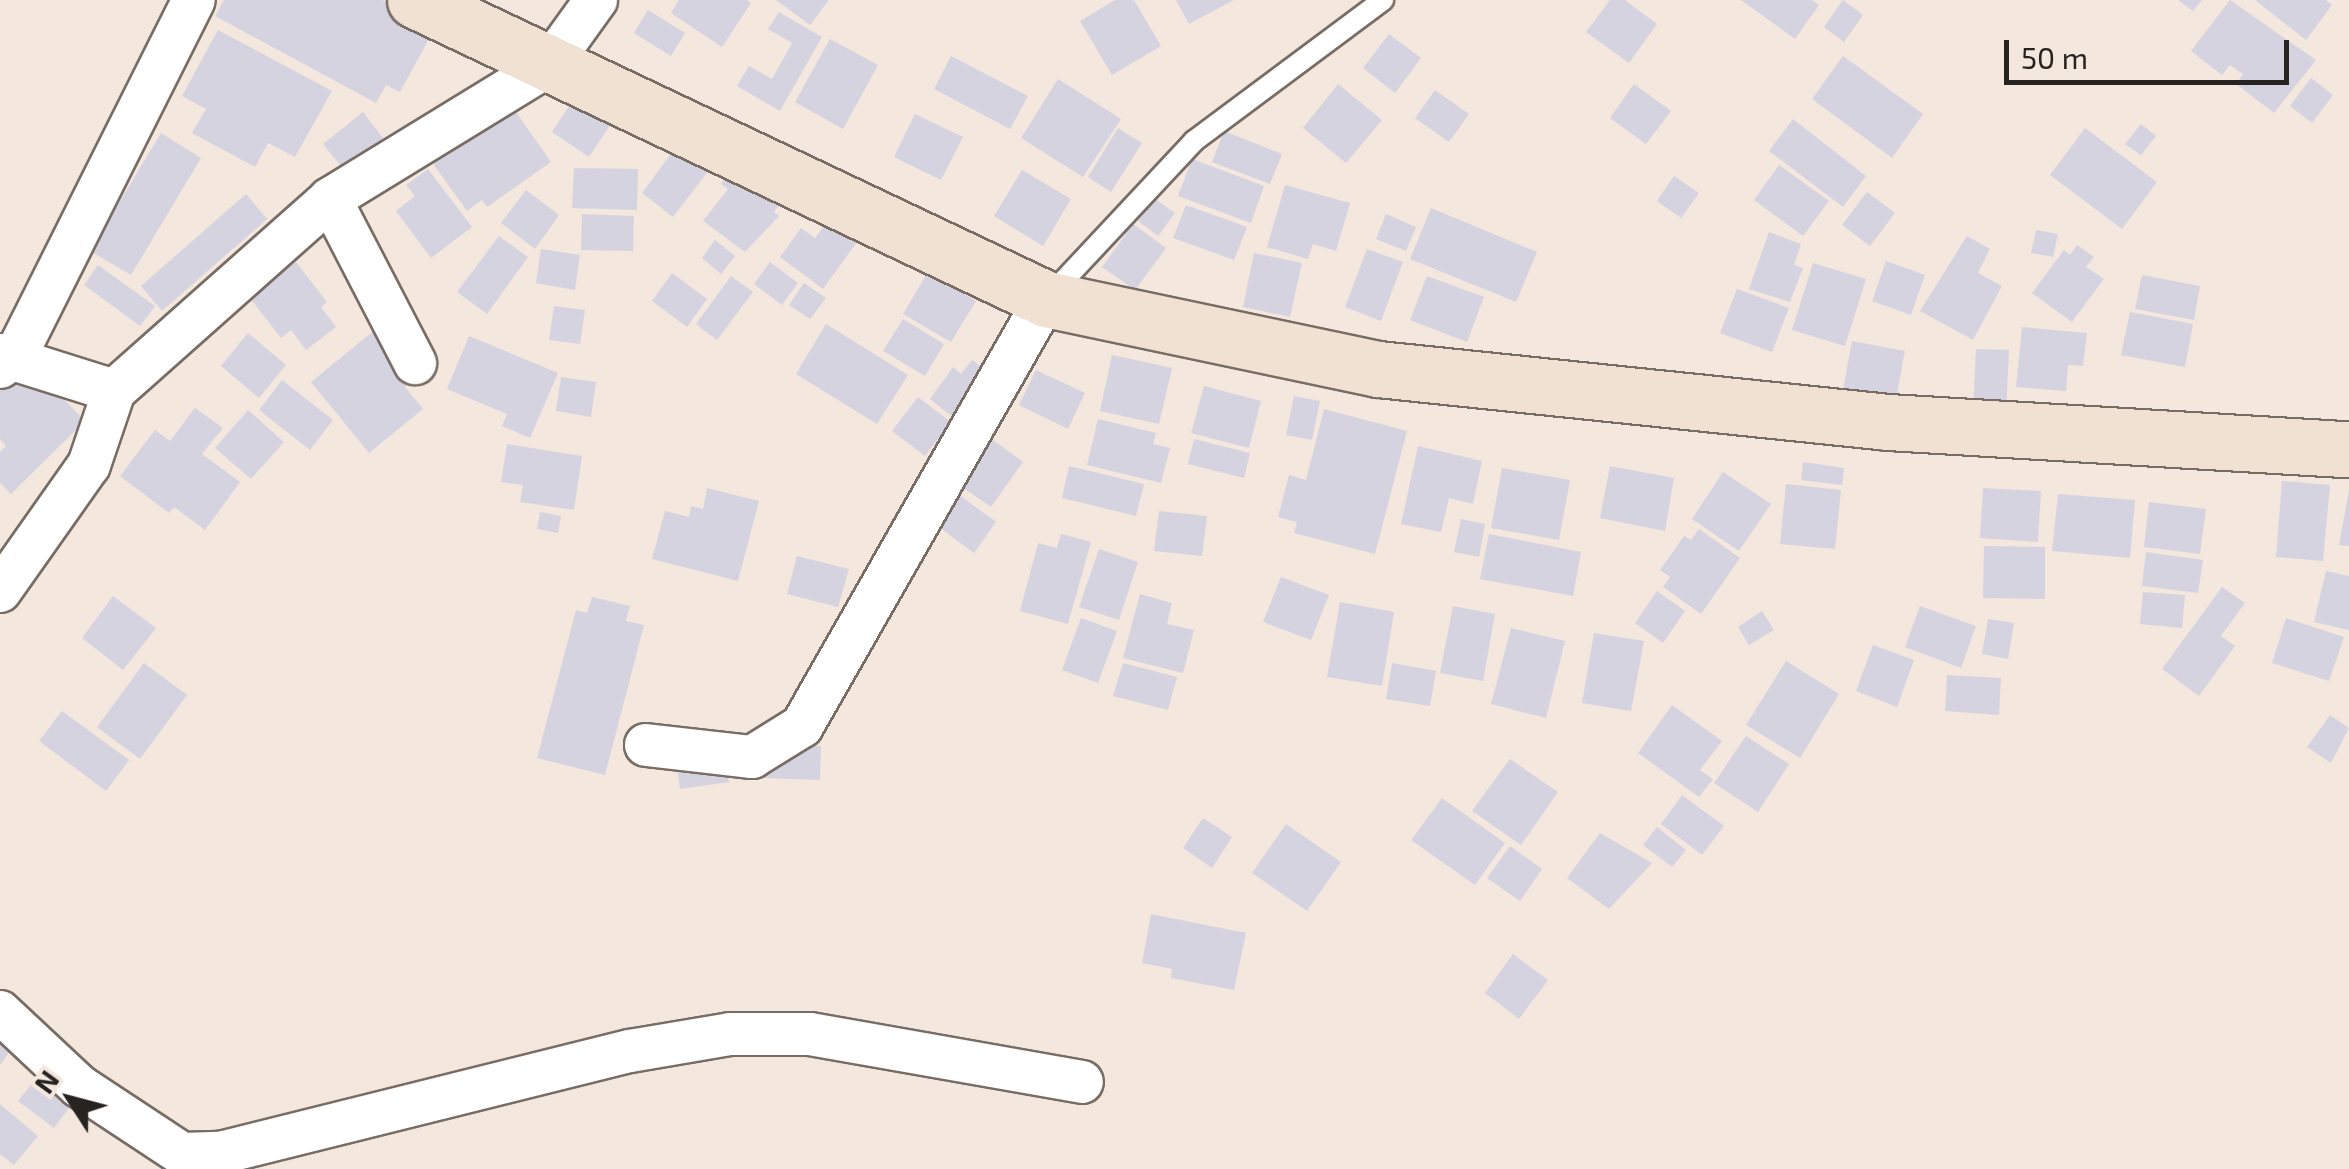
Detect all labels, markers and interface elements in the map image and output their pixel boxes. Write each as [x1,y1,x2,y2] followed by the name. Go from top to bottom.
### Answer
[2009,20,2294,82] scale bar
[2021,39,2088,75] text: 50 m
[20,1049,120,1149] north arrow
[26,1063,65,1100] text: N

